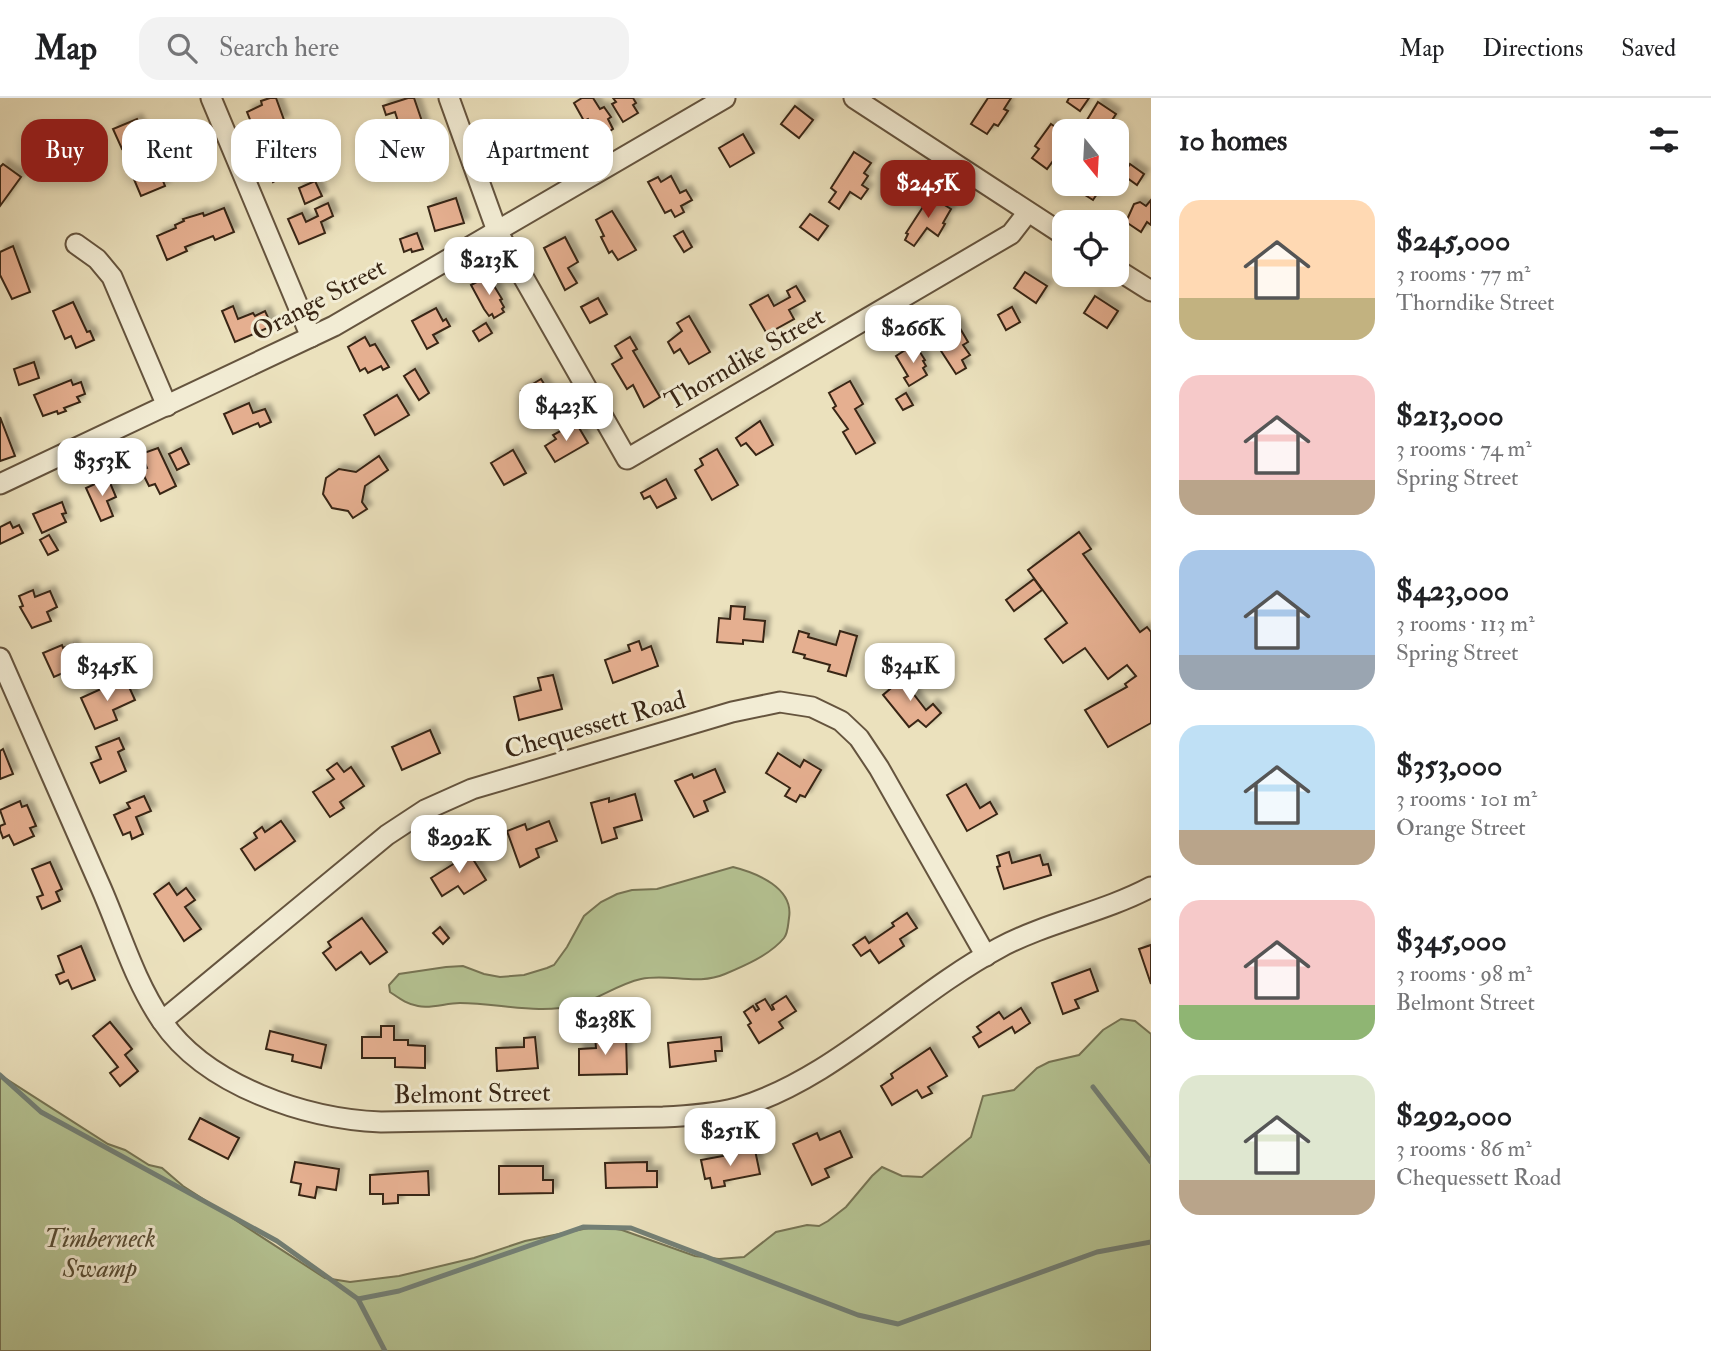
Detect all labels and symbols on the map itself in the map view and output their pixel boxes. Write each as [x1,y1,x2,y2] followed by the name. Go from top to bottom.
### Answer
[1052,119,1129,196] north arrow
[879,160,977,220] pin: $245K
[440,238,538,297] pin: $213K
[247,251,391,349] street label: Orange Street
[659,300,831,418] street label: Thorndike Street
[864,306,962,365] pin: $266K
[517,384,615,443] pin: $423K
[53,438,151,498] pin: $353K
[58,644,156,703] pin: $345K
[861,644,959,703] pin: $341K
[501,684,689,766] street label: Chequessett Road
[410,816,508,875] pin: $292K
[556,998,654,1057] pin: $238K
[393,1077,551,1111] street label: Belmont Street
[681,1108,779,1168] pin: $251K
[44,1223,156,1285] park label: Timberneck Swamp

